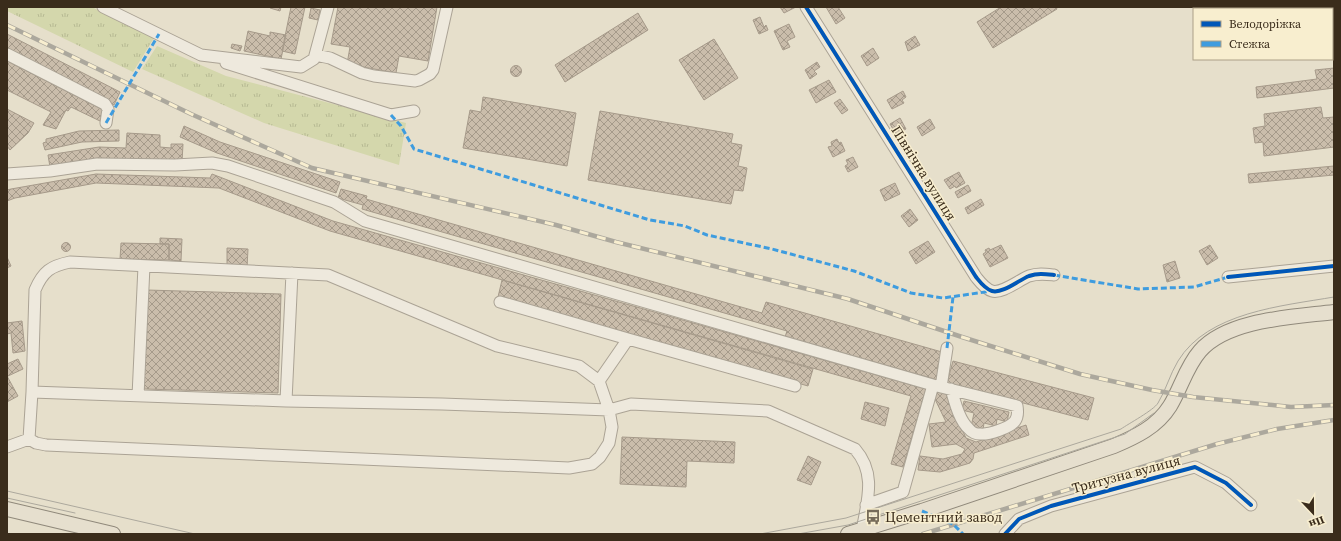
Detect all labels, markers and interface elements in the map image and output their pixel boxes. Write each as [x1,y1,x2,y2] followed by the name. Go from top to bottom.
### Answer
[1193,8,1333,60] legend
[1229,16,1302,32] text: Велодоріжка
[1229,36,1271,52] text: Стежка
[887,121,961,225] street label: Північна вулиця
[1070,450,1182,498] street label: Тритузна вулиця
[1293,493,1333,533] north arrow
[885,507,1002,527] place label: Цементний завод
[864,508,882,526] bus stop icon: Цементний завод
[1307,512,1327,532] text: Пн

